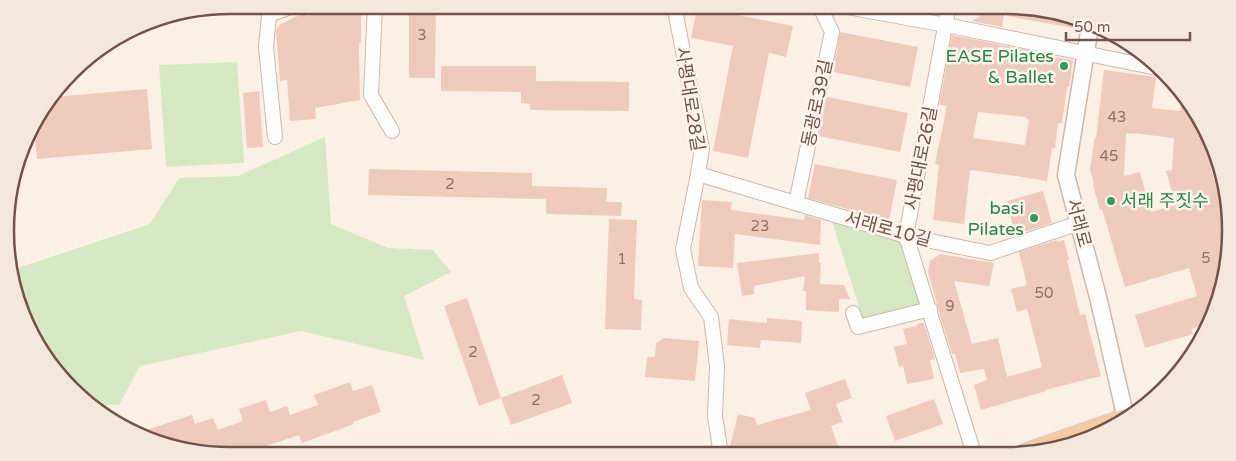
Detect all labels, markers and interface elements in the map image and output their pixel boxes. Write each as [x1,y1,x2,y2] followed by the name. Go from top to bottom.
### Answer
[1066,10,1190,42] scale bar
[1074,18,1111,36] text: 50 m
[417,26,427,44] house number: 3
[671,45,709,153] street label: 사평대로28길
[945,45,1054,88] place label: EASE Pilates & Ballet
[797,57,837,149] street label: 동광로39길
[1058,60,1070,72] marker: EASE Pilates & Ballet
[900,104,942,212] street label: 사평대로26길
[1108,108,1126,126] house number: 43
[1100,147,1118,165] house number: 45
[445,175,455,193] house number: 2
[1121,190,1208,212] place label: 서래 주짓수
[1105,195,1117,207] marker: 서래 주짓수
[1062,196,1096,250] street label: 서래로
[968,197,1024,240] place label: basi Pilates
[842,207,934,251] street label: 서래로10길
[1028,212,1040,224] marker: basi Pilates
[751,217,769,235] house number: 23
[1201,249,1211,267] house number: 5
[617,250,627,268] house number: 1
[1035,284,1053,302] house number: 50
[945,297,955,315] house number: 9
[468,343,478,361] house number: 2
[531,391,541,409] house number: 2

